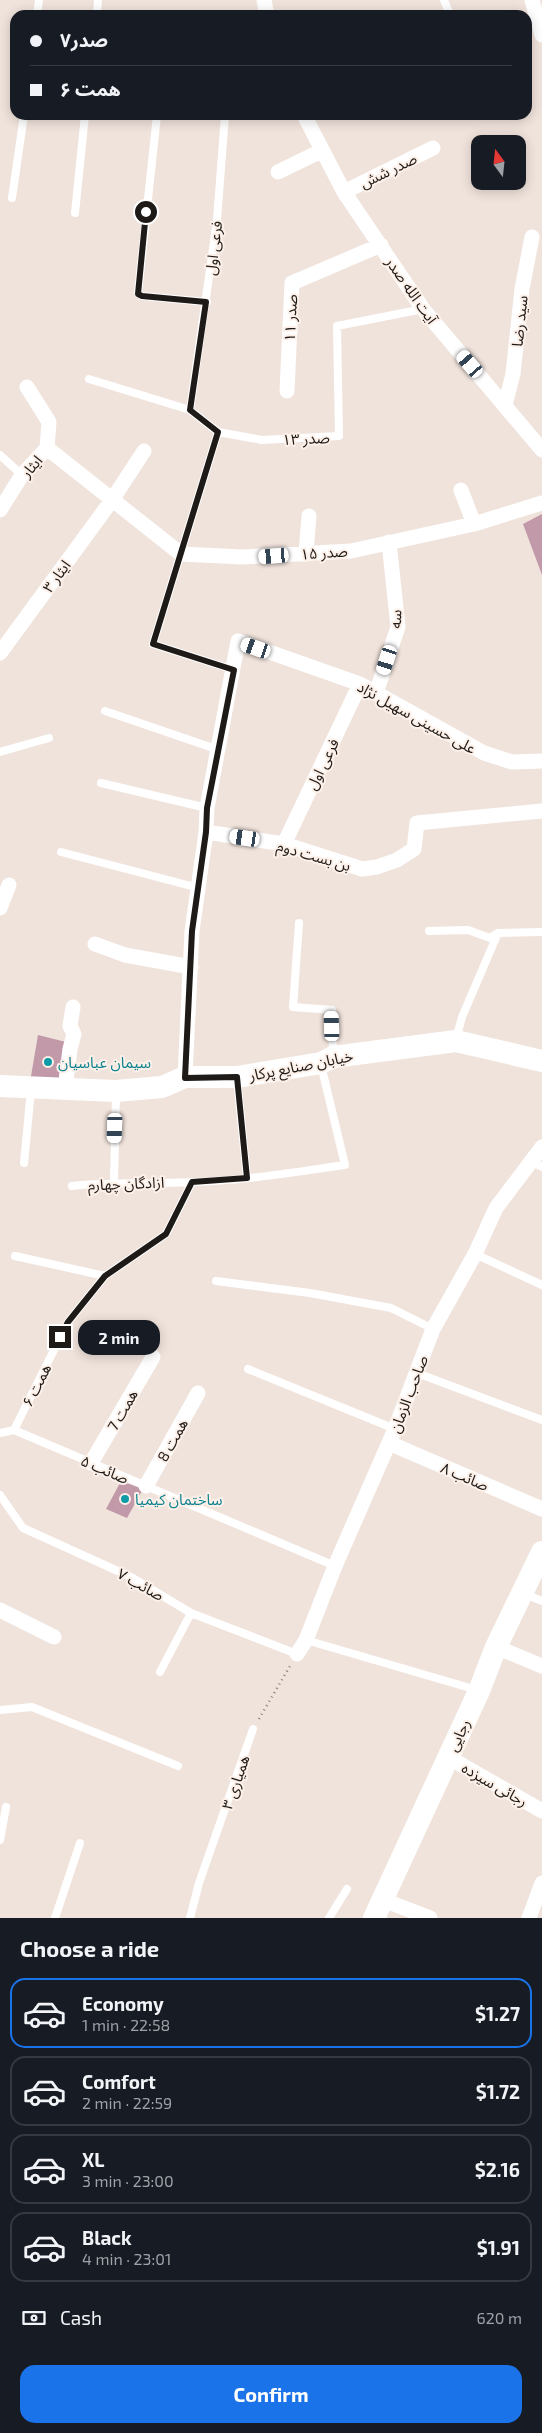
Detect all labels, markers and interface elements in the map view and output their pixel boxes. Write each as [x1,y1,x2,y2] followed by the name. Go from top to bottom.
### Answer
[60,28,108,51] text: صدر۷
[60,77,121,100] text: همت ۶
[471,135,526,190] north arrow
[471,135,526,190] map controls
[357,149,420,192] street label: صدر شش
[135,201,157,223] route start
[201,219,226,276] street label: فرعی اول
[381,252,442,328] street label: آیت الله صدر
[280,294,301,342] street label: صدر ۱۱
[507,294,532,348] street label: سید رضا
[454,348,485,380] car
[282,428,330,449] street label: صدر ۱۳
[16,451,46,482] street label: ایثار
[300,541,348,564] street label: صدر ۱۵
[258,547,289,565] car
[38,556,75,596] street label: ایثار ۳
[386,609,404,629] street label: سه
[239,636,272,660] car
[375,643,398,677] car
[354,677,480,758] street label: علی حسینی سهیل نژاد
[302,735,343,793] street label: فرعی اول
[229,828,260,848] car
[274,836,353,877] street label: بن بست دوم
[323,1011,340,1041] car
[246,1046,355,1088] street label: خیابان صنایع پرکار
[58,1053,151,1072] place label: سیمان عباسیان
[42,1056,54,1068] marker: سیمان عباسیان
[106,1113,123,1143] car
[87,1173,165,1196] street label: ازادگان چهارم
[78,1320,160,1354] callout: 2 min
[49,1326,71,1348] route end
[99,1328,139,1347] text: 2 min
[385,1353,432,1436] street label: صاحب الزمان
[18,1361,54,1409] street label: همت ۶
[103,1386,141,1434] street label: همت 7
[153,1415,191,1465] street label: همت 8
[78,1451,132,1487] street label: صائب ۵
[438,1458,492,1494] street label: صائب ۸
[135,1490,223,1509] place label: ساختمان کیمیا
[119,1493,131,1505] marker: ساختمان کیمیا
[114,1564,167,1604] street label: صائب ۷
[443,1716,474,1754] street label: رجایی
[217,1753,254,1812] street label: همیاری ۳
[459,1758,531,1811] street label: رجائی سیزده
[20,1935,159,1961] text: Choose a ride
[22,1991,67,2036] icon: car
[82,1992,164,2015] text: Economy
[475,2002,520,2025] text: $1.27
[82,2015,170,2034] text: 1 min · 22:58
[22,2069,67,2114] icon: car
[82,2070,156,2093] text: Comfort
[476,2080,520,2103] text: $1.72
[82,2093,172,2112] text: 2 min · 22:59
[22,2147,67,2192] icon: car
[82,2148,104,2171] text: XL
[475,2158,520,2181] text: $2.16
[82,2171,174,2190] text: 3 min · 23:00
[22,2225,67,2270] icon: car
[82,2226,132,2249] text: Black
[477,2236,520,2259] text: $1.91
[82,2249,171,2268] text: 4 min · 23:01
[20,2304,48,2332] icon: cash
[60,2306,102,2329] text: Cash
[477,2308,522,2327] text: 620 m
[20,2365,522,2423] button: Confirm

